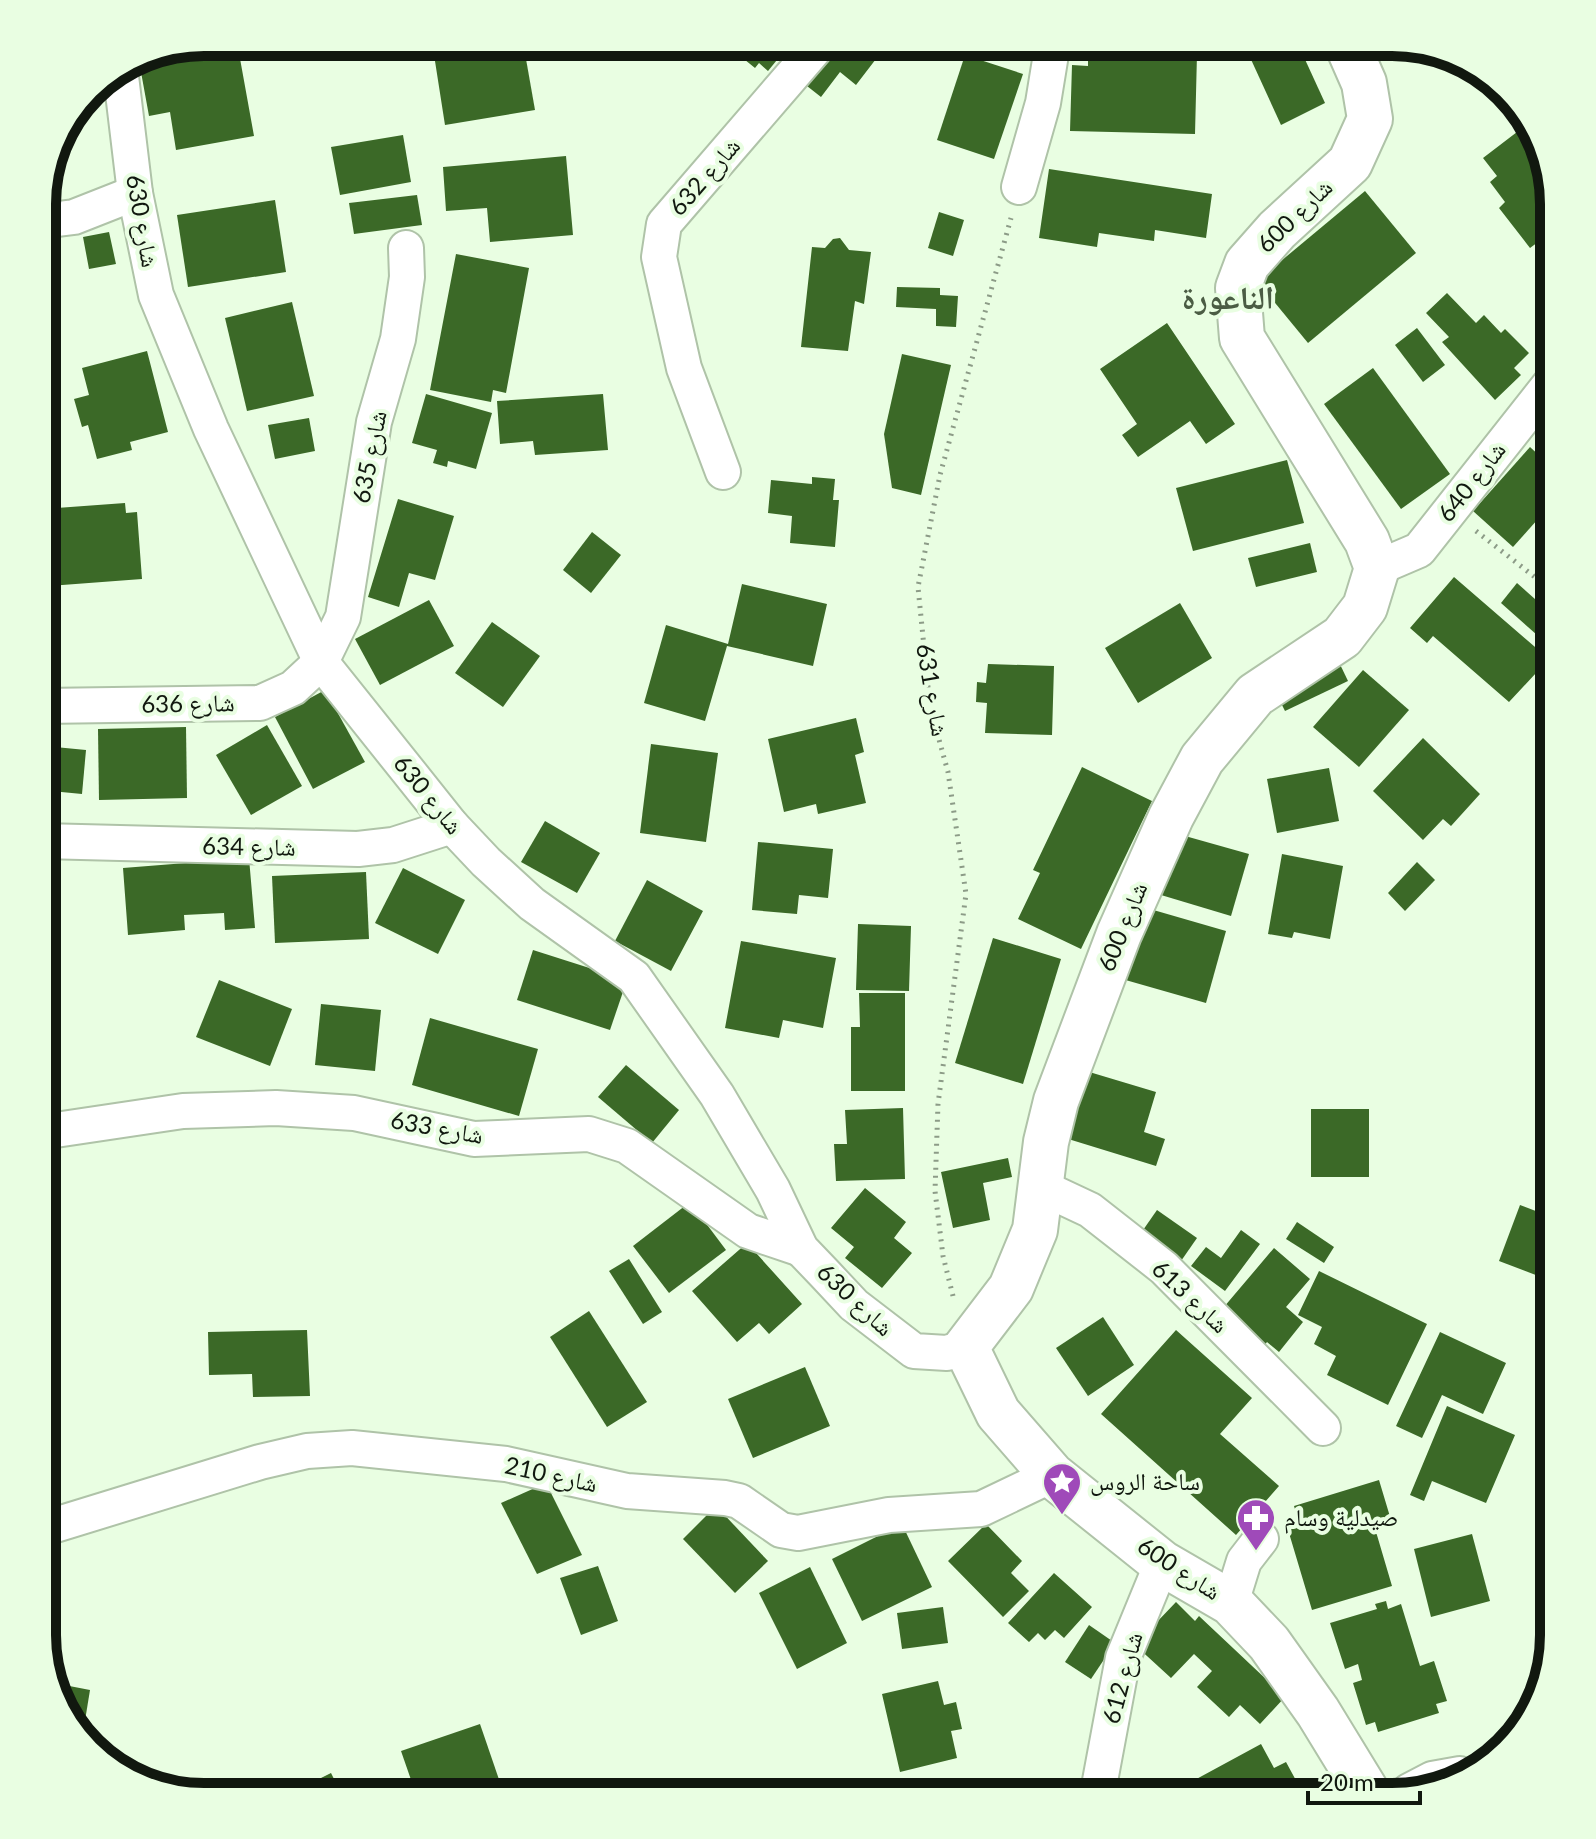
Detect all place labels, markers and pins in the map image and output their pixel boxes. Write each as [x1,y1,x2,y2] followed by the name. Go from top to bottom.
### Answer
[1041,1461,1083,1516] place icon: ساحة الروس
[1090,1466,1200,1496] place label: ساحة الروس
[1235,1497,1277,1552] pharmacy icon: صيدلية وسام
[1284,1502,1398,1534] place label: صيدلية وسام

